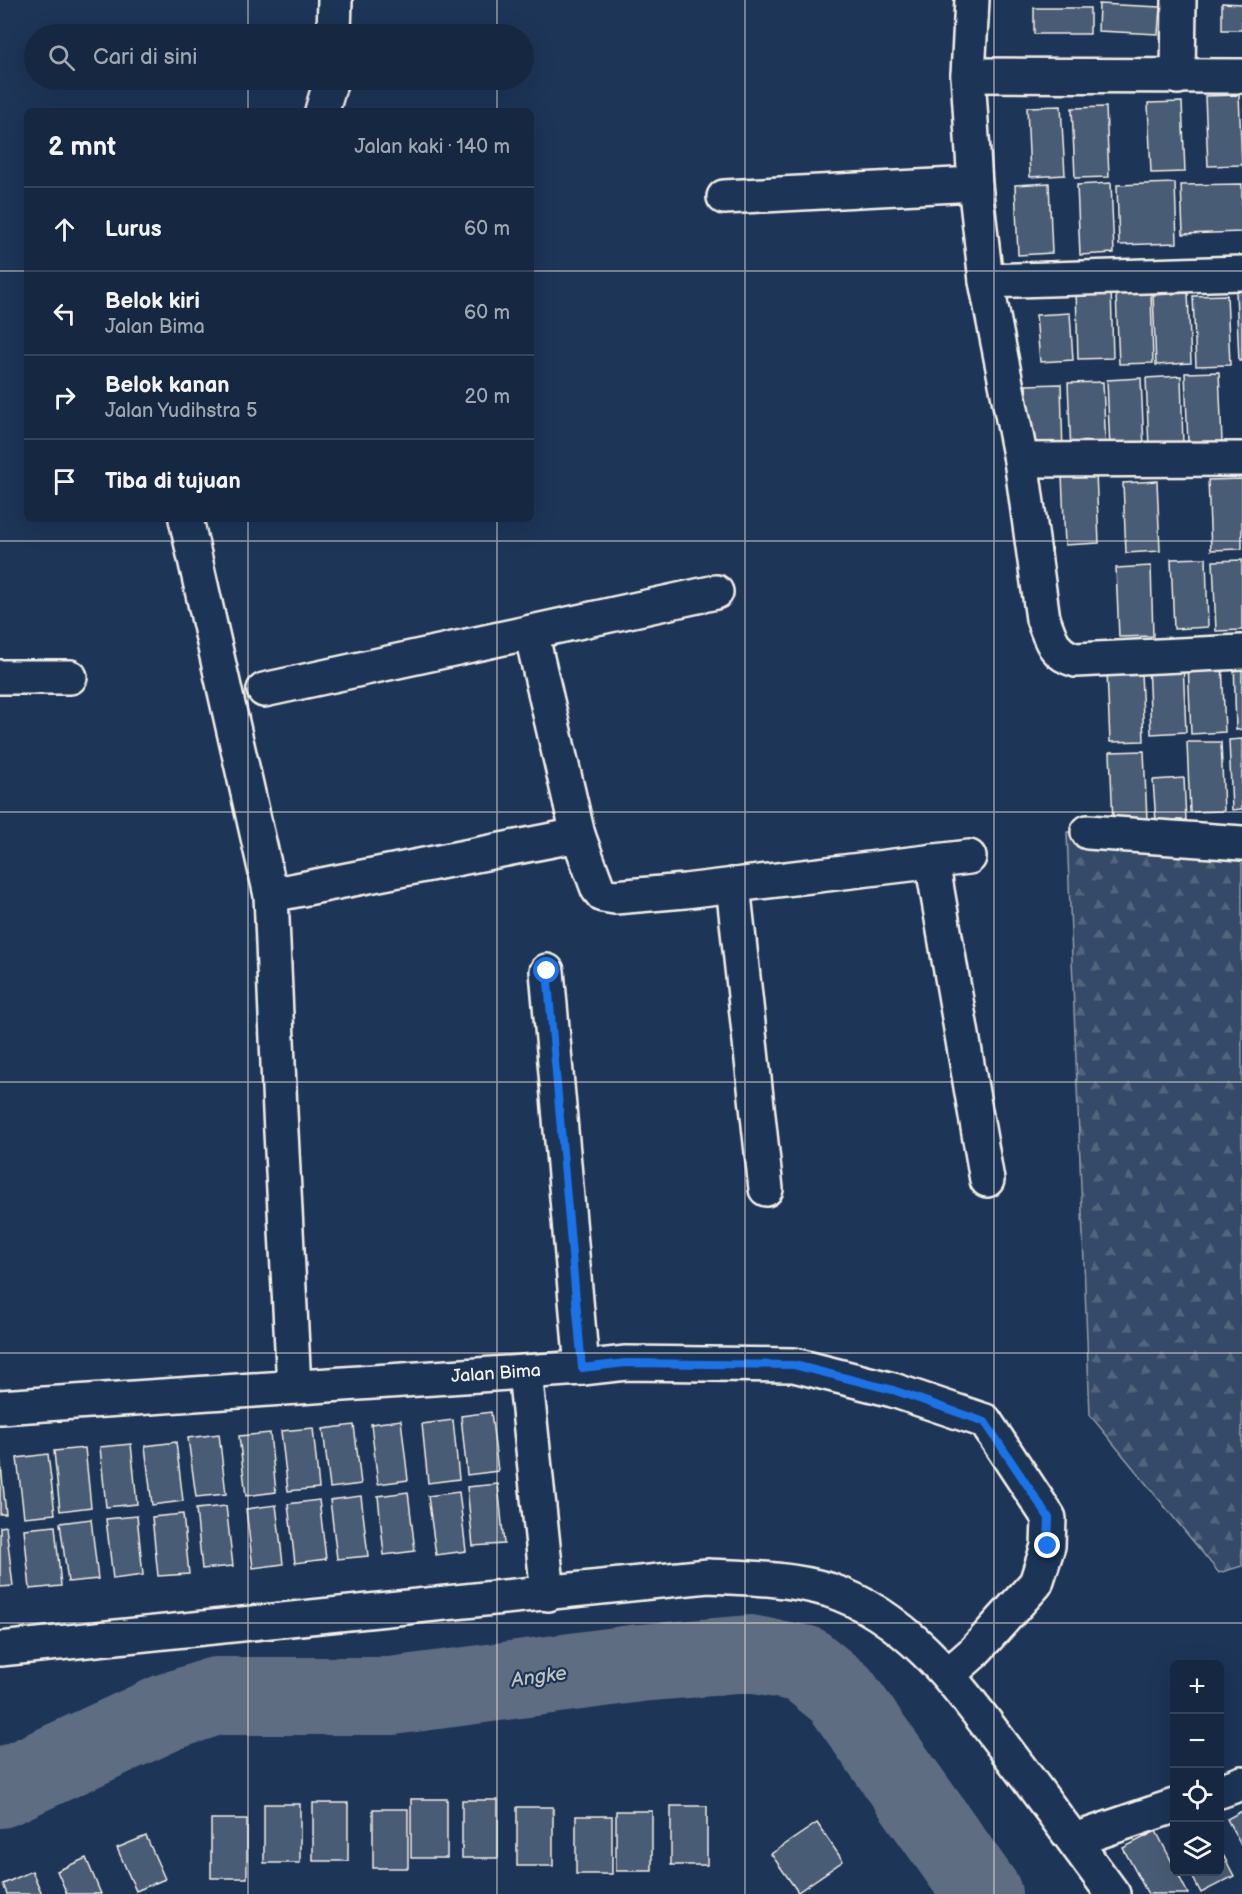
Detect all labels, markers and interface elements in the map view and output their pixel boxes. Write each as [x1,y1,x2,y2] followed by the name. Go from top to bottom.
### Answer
[24,24,534,90] search box
[45,41,78,74] icon: search
[93,44,197,71] text: Cari di sini
[48,132,116,163] text: 2 mnt
[354,135,510,159] text: Jalan kaki · 140 m
[48,213,81,246] icon: ahead
[105,216,161,243] text: Lurus
[464,217,510,241] text: 60 m
[105,288,200,315] text: Belok kiri
[48,297,81,330] icon: left
[464,301,510,325] text: 60 m
[105,315,205,339] text: Jalan Bima
[105,372,230,399] text: Belok kanan
[48,381,81,414] icon: right
[465,385,510,409] text: 20 m
[105,399,257,423] text: Jalan Yudihstra 5
[48,465,81,498] icon: arrive
[105,468,241,495] text: Tiba di tujuan
[533,957,559,983] route start
[450,1360,542,1387] street label: Jalan Bima
[1034,1532,1060,1558] route end
[1170,1660,1224,1876] map controls
[1170,1660,1224,1714] button: +
[509,1661,569,1693] water label: Angke
[1170,1714,1224,1768] button: −
[1170,1768,1224,1822] button: locate
[1170,1822,1224,1876] button: layers

